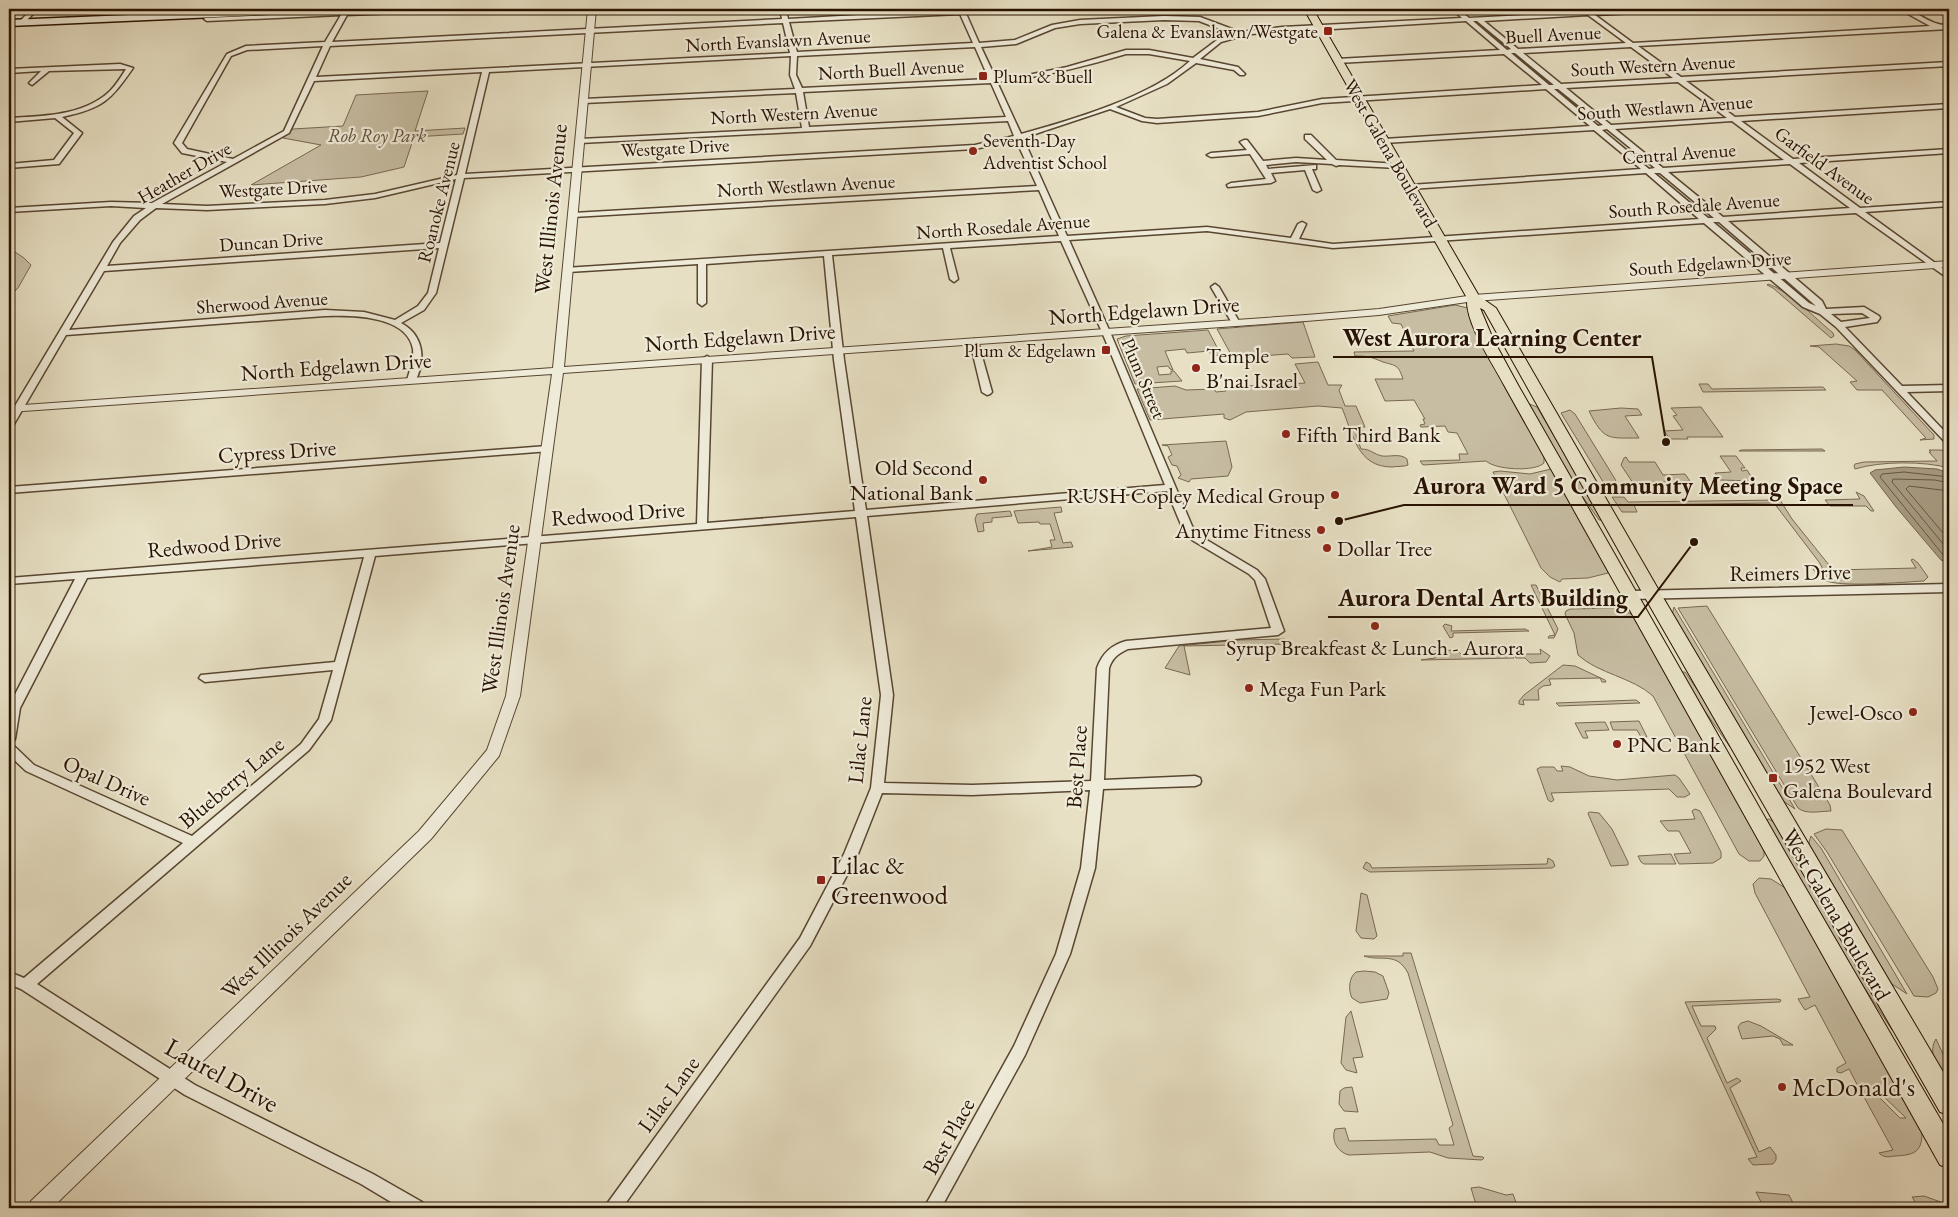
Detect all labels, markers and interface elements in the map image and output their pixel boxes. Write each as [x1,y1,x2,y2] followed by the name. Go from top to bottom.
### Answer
[1096,19,1318,44] place label: Galena & Evanslawn/Westgate
[1504,20,1602,49] street label: Buell Avenue
[685,23,871,58] street label: North Evanslawn Avenue
[1322,25,1334,37] marker: Galena & Evanslawn/Westgate
[1570,49,1736,82] street label: South Western Avenue
[817,53,965,86] street label: North Buell Avenue
[993,64,1093,89] place label: Plum & Buell
[977,70,989,82] marker: Plum & Buell
[1338,74,1444,232] street label: West Galena Boulevard
[1576,89,1754,126] street label: South Westlawn Avenue
[710,97,878,130] street label: North Western Avenue
[1770,121,1880,210] street label: Garfield Avenue
[527,122,574,296] street label: West Illinois Avenue
[328,123,427,148] park label: Rob Roy Park
[982,128,1107,175] place label: Seventh-Day Adventist School
[620,132,730,163] street label: Westgate Drive
[133,136,236,209] street label: Heather Drive
[1621,137,1737,170] street label: Central Avenue
[411,139,466,265] street label: Roanoke Avenue
[967,145,979,157] marker: Seventh-Day Adventist School
[716,168,896,203] street label: North Westlawn Avenue
[218,173,328,204] street label: Westgate Drive
[1608,187,1781,224] street label: South Rosedale Avenue
[915,208,1091,245] street label: North Rosedale Avenue
[218,225,324,258] street label: Duncan Drive
[1628,245,1792,282] street label: South Edgelawn Drive
[195,285,329,320] street label: Sherwood Avenue
[1048,289,1241,332] street label: North Edgelawn Drive
[644,316,837,359] street label: North Edgelawn Drive
[1333,318,1652,357] callout: West Aurora Learning Center
[1342,322,1642,354] text: West Aurora Learning Center
[1115,334,1172,422] street label: Plum Street
[964,338,1096,363] place label: Plum & Edgelawn
[1206,341,1298,395] place label: Temple B'nai Israel
[1100,344,1112,356] marker: Plum & Edgelawn
[240,345,433,388] street label: North Edgelawn Drive
[1190,362,1202,374] marker: Temple B'nai Israel
[1296,420,1441,449] place label: Fifth Third Bank
[1280,428,1292,440] marker: Fifth Third Bank
[217,433,337,470] street label: Cypress Drive
[850,453,974,507] place label: Old Second National Bank
[1404,466,1853,505] callout: Aurora Ward 5 Community Meeting Space
[1412,470,1843,502] text: Aurora Ward 5 Community Meeting Space
[977,474,989,486] marker: Old Second National Bank
[1066,481,1325,510] place label: RUSH Copley Medical Group
[1329,489,1341,501] marker: RUSH Copley Medical Group
[550,494,686,533] street label: Redwood Drive
[1174,516,1311,545] place label: Anytime Fitness
[474,522,527,696] street label: West Illinois Avenue
[146,524,282,565] street label: Redwood Drive
[1315,524,1327,536] marker: Anytime Fitness
[1337,534,1432,563] place label: Dollar Tree
[1321,542,1333,554] marker: Dollar Tree
[1729,557,1851,588] street label: Reimers Drive
[1328,578,1638,617] callout: Aurora Dental Arts Building
[1337,582,1629,614] text: Aurora Dental Arts Building
[1369,620,1381,632] marker: Syrup Breakfeast & Lunch - Aurora
[1226,633,1524,662] place label: Syrup Breakfeast & Lunch - Aurora
[1259,674,1387,703] place label: Mega Fun Park
[1243,682,1255,694] marker: Mega Fun Park
[841,695,879,785] street label: Lilac Lane
[1807,698,1903,727] place label: Jewel-Osco
[1907,706,1919,718] marker: Jewel-Osco
[1059,724,1094,810] street label: Best Place
[173,730,290,835] street label: Blueberry Lane
[1627,730,1721,759] place label: PNC Bank
[1611,738,1623,750] marker: PNC Bank
[58,748,156,813] street label: Opal Drive
[1783,751,1933,805] place label: 1952 West Galena Boulevard
[1767,772,1779,784] marker: 1952 West Galena Boulevard
[1775,823,1898,1006] street label: West Galena Boulevard
[831,848,949,912] place label: Lilac & Greenwood
[215,865,358,1005] street label: West Illinois Avenue
[815,874,827,886] marker: Lilac & Greenwood
[159,1030,285,1120] street label: Laurel Drive
[631,1050,706,1138] street label: Lilac Lane
[1792,1070,1915,1104] place label: McDonald's
[1776,1081,1788,1093] marker: McDonald's
[916,1092,981,1180] street label: Best Place

